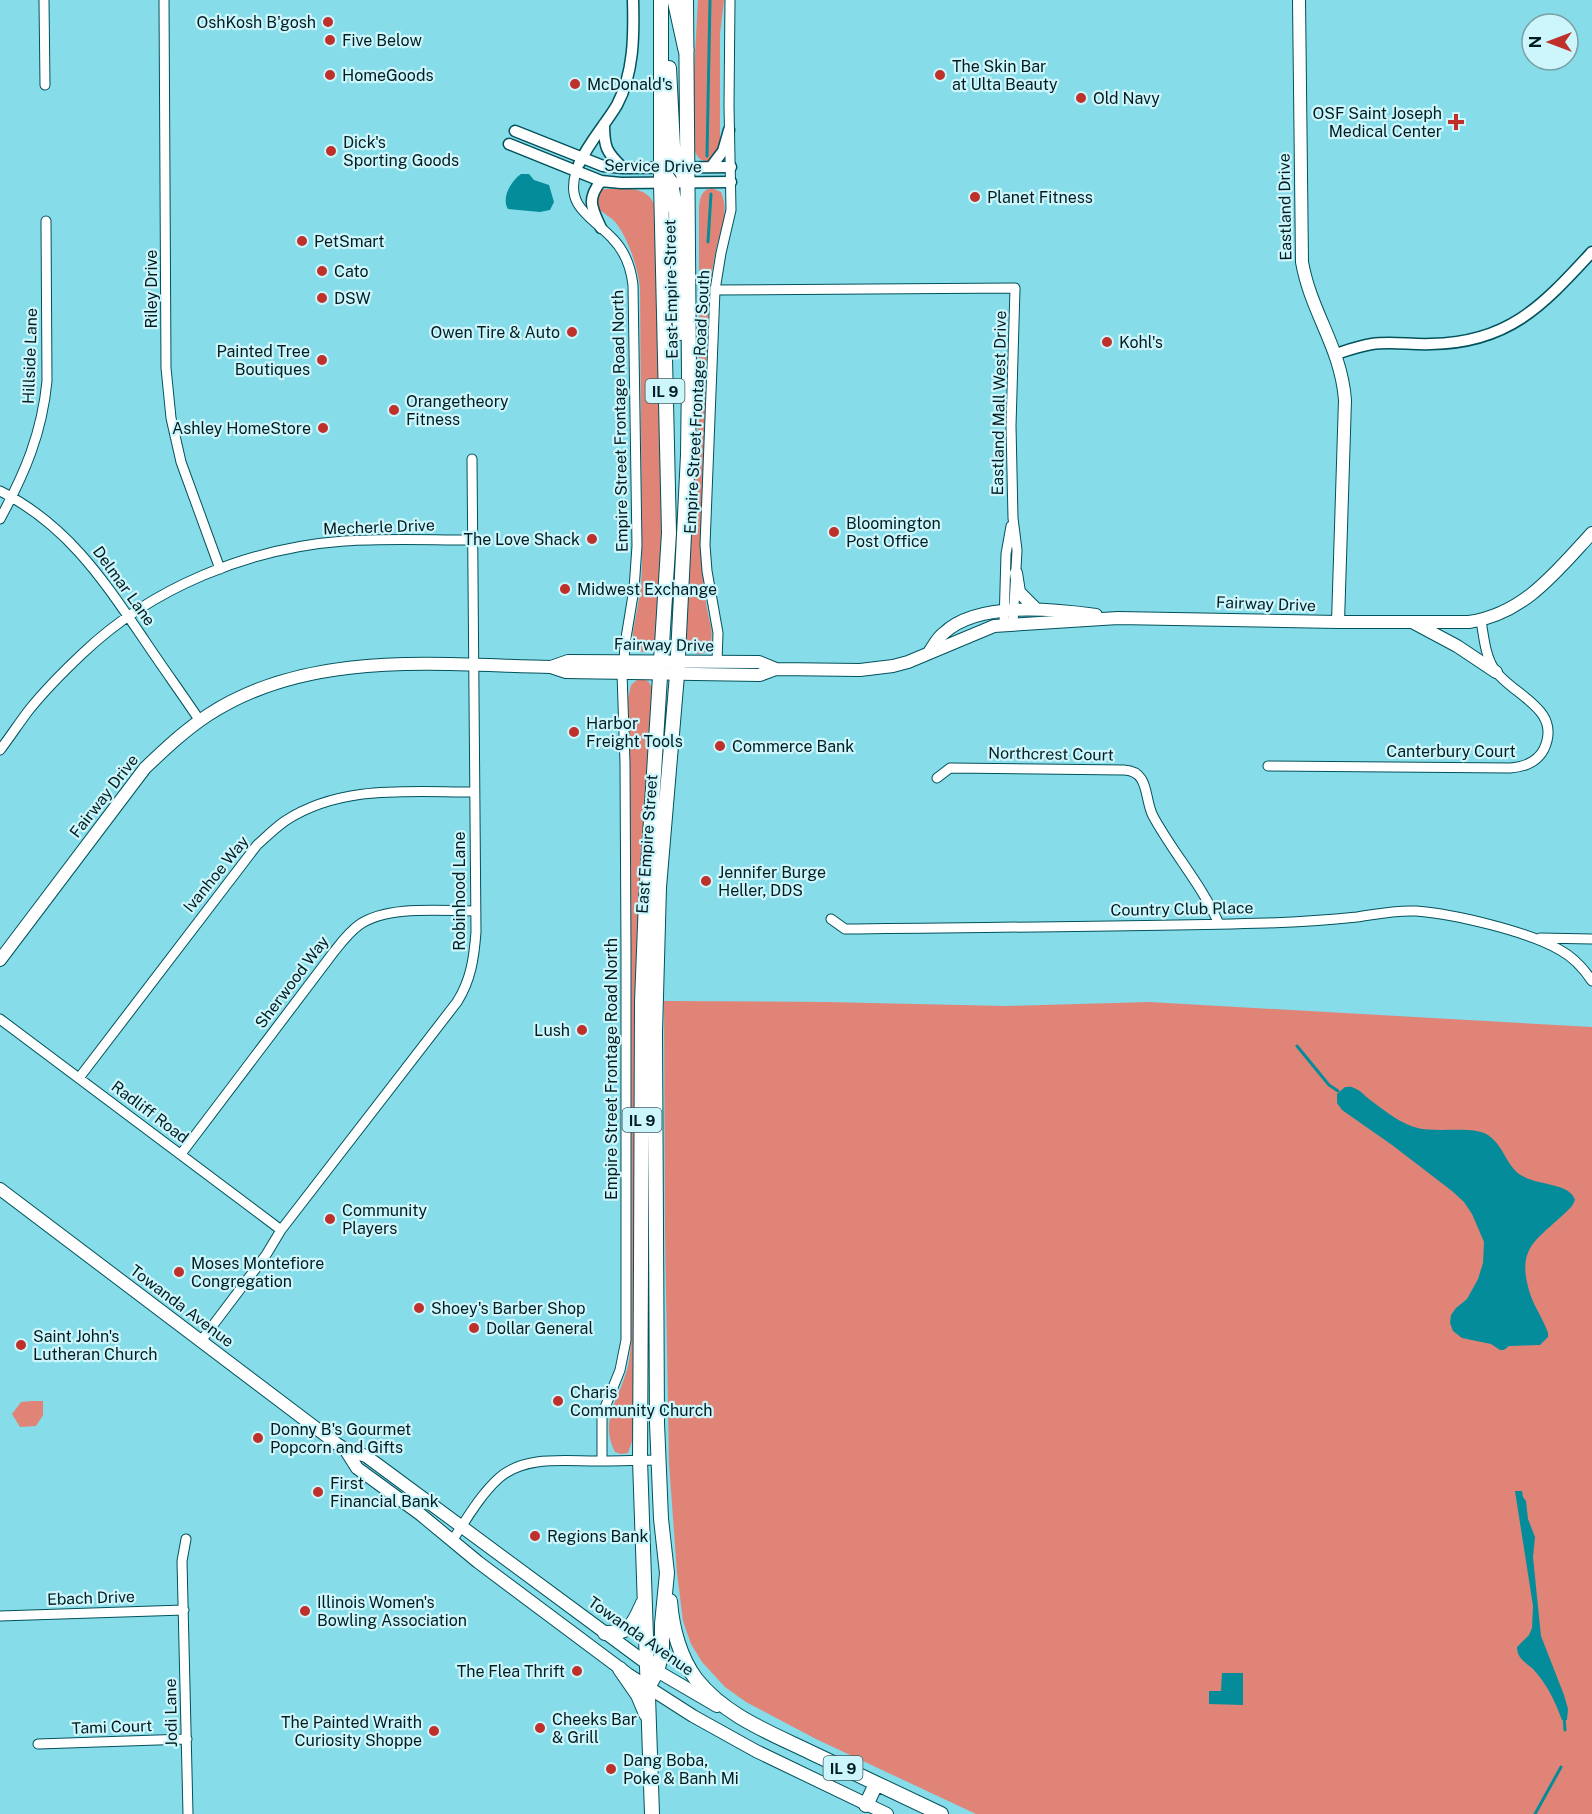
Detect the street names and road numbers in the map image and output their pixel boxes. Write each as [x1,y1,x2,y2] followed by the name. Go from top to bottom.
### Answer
[1275,153,1295,261] street label: Eastland Drive
[604,156,702,176] street label: Service Drive
[660,219,682,359] street label: East Empire Street
[142,250,161,328] street label: Riley Drive
[681,270,713,534] street label: Empire Street Frontage Road South
[608,290,632,552] street label: Empire Street Frontage Road North
[19,308,41,404] street label: Hillside Lane
[988,310,1010,496] street label: Eastland Mall West Drive
[646,379,684,403] road number: IL 9
[323,516,435,538] street label: Mecherle Drive
[89,542,159,630] street label: Delmar Lane
[1216,593,1316,615] street label: Fairway Drive
[614,635,714,655] street label: Fairway Drive
[1386,742,1516,761] street label: Canterbury Court
[988,743,1114,765] street label: Northcrest Court
[66,751,142,841] street label: Fairway Drive
[633,774,661,914] street label: East Empire Street
[450,831,469,951] street label: Robinhood Lane
[179,832,253,916] street label: Ivanhoe Way
[1110,898,1254,920] street label: Country Club Place
[251,932,333,1032] street label: Sherwood Way
[602,938,621,1200] street label: Empire Street Frontage Road North
[108,1077,192,1147] street label: Radliff Road
[622,1108,662,1132] road number: IL 9
[126,1261,238,1351] street label: Towanda Avenue
[47,1587,135,1609] street label: Ebach Drive
[584,1592,698,1680] street label: Towanda Avenue
[161,1678,181,1748] street label: Jodi Lane
[71,1716,153,1738] street label: Tami Court
[824,1756,862,1780] road number: IL 9

